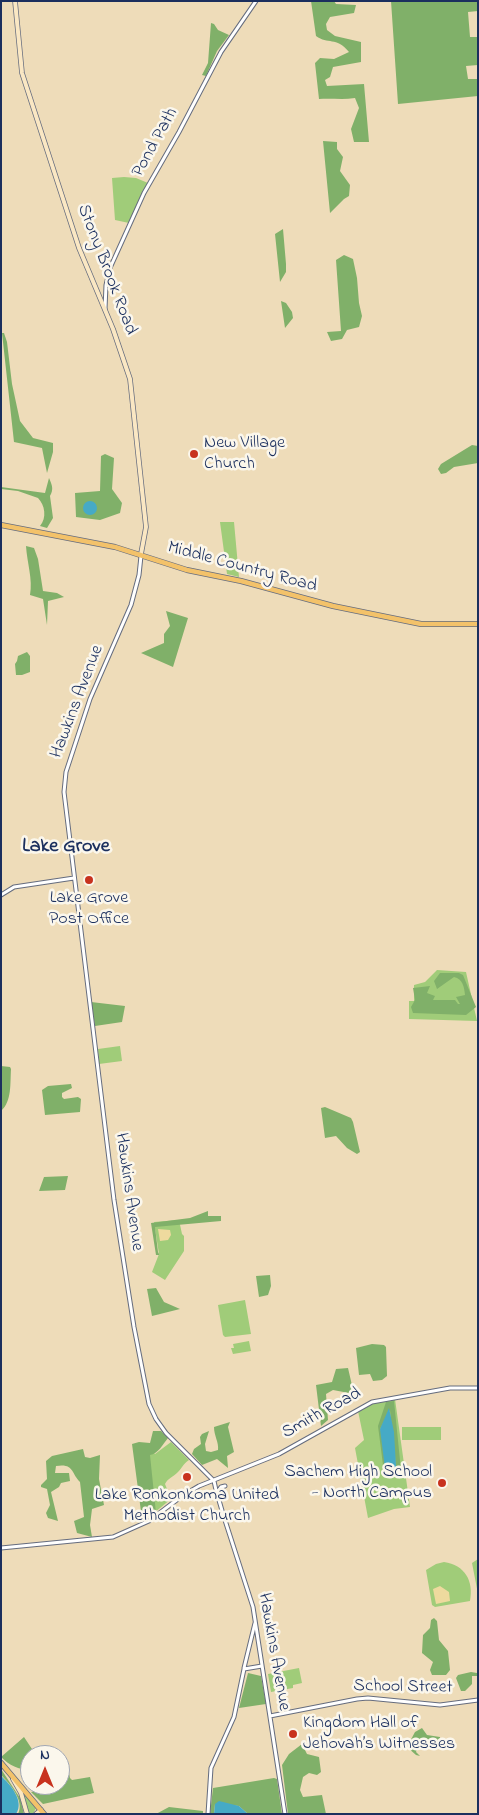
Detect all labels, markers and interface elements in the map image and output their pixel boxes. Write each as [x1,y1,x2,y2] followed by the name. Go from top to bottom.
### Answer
[128,105,184,181] street label: Pond Path
[71,202,141,338] street label: Stony Brook Road
[204,433,285,476] place label: New Village Church
[188,448,200,460] marker: New Village Church
[165,538,319,598] street label: Middle Country Road
[47,643,109,761] street label: Hawkins Avenue
[22,836,110,860] district label: Lake Grove
[83,874,95,886] marker: Lake Grove Post Office
[49,888,129,931] place label: Lake Grove Post Office
[109,1132,147,1252] street label: Hawkins Avenue
[279,1383,365,1445] street label: Smith Road
[284,1462,432,1505] place label: Sachem High School - North Campus
[181,1471,193,1483] marker: Lake Ronkonkoma United Methodist Church
[436,1477,448,1489] marker: Sachem High School - North Campus
[95,1485,279,1528] place label: Lake Ronkonkoma United Methodist Church
[252,1591,294,1713] street label: Hawkins Avenue
[353,1676,453,1700] street label: School Street
[303,1713,455,1756] place label: Kingdom Hall of Jehovah’s Witnesses
[287,1728,299,1740] marker: Kingdom Hall of Jehovah’s Witnesses
[20,1745,70,1795] north arrow
[40,1745,50,1766] text: N

